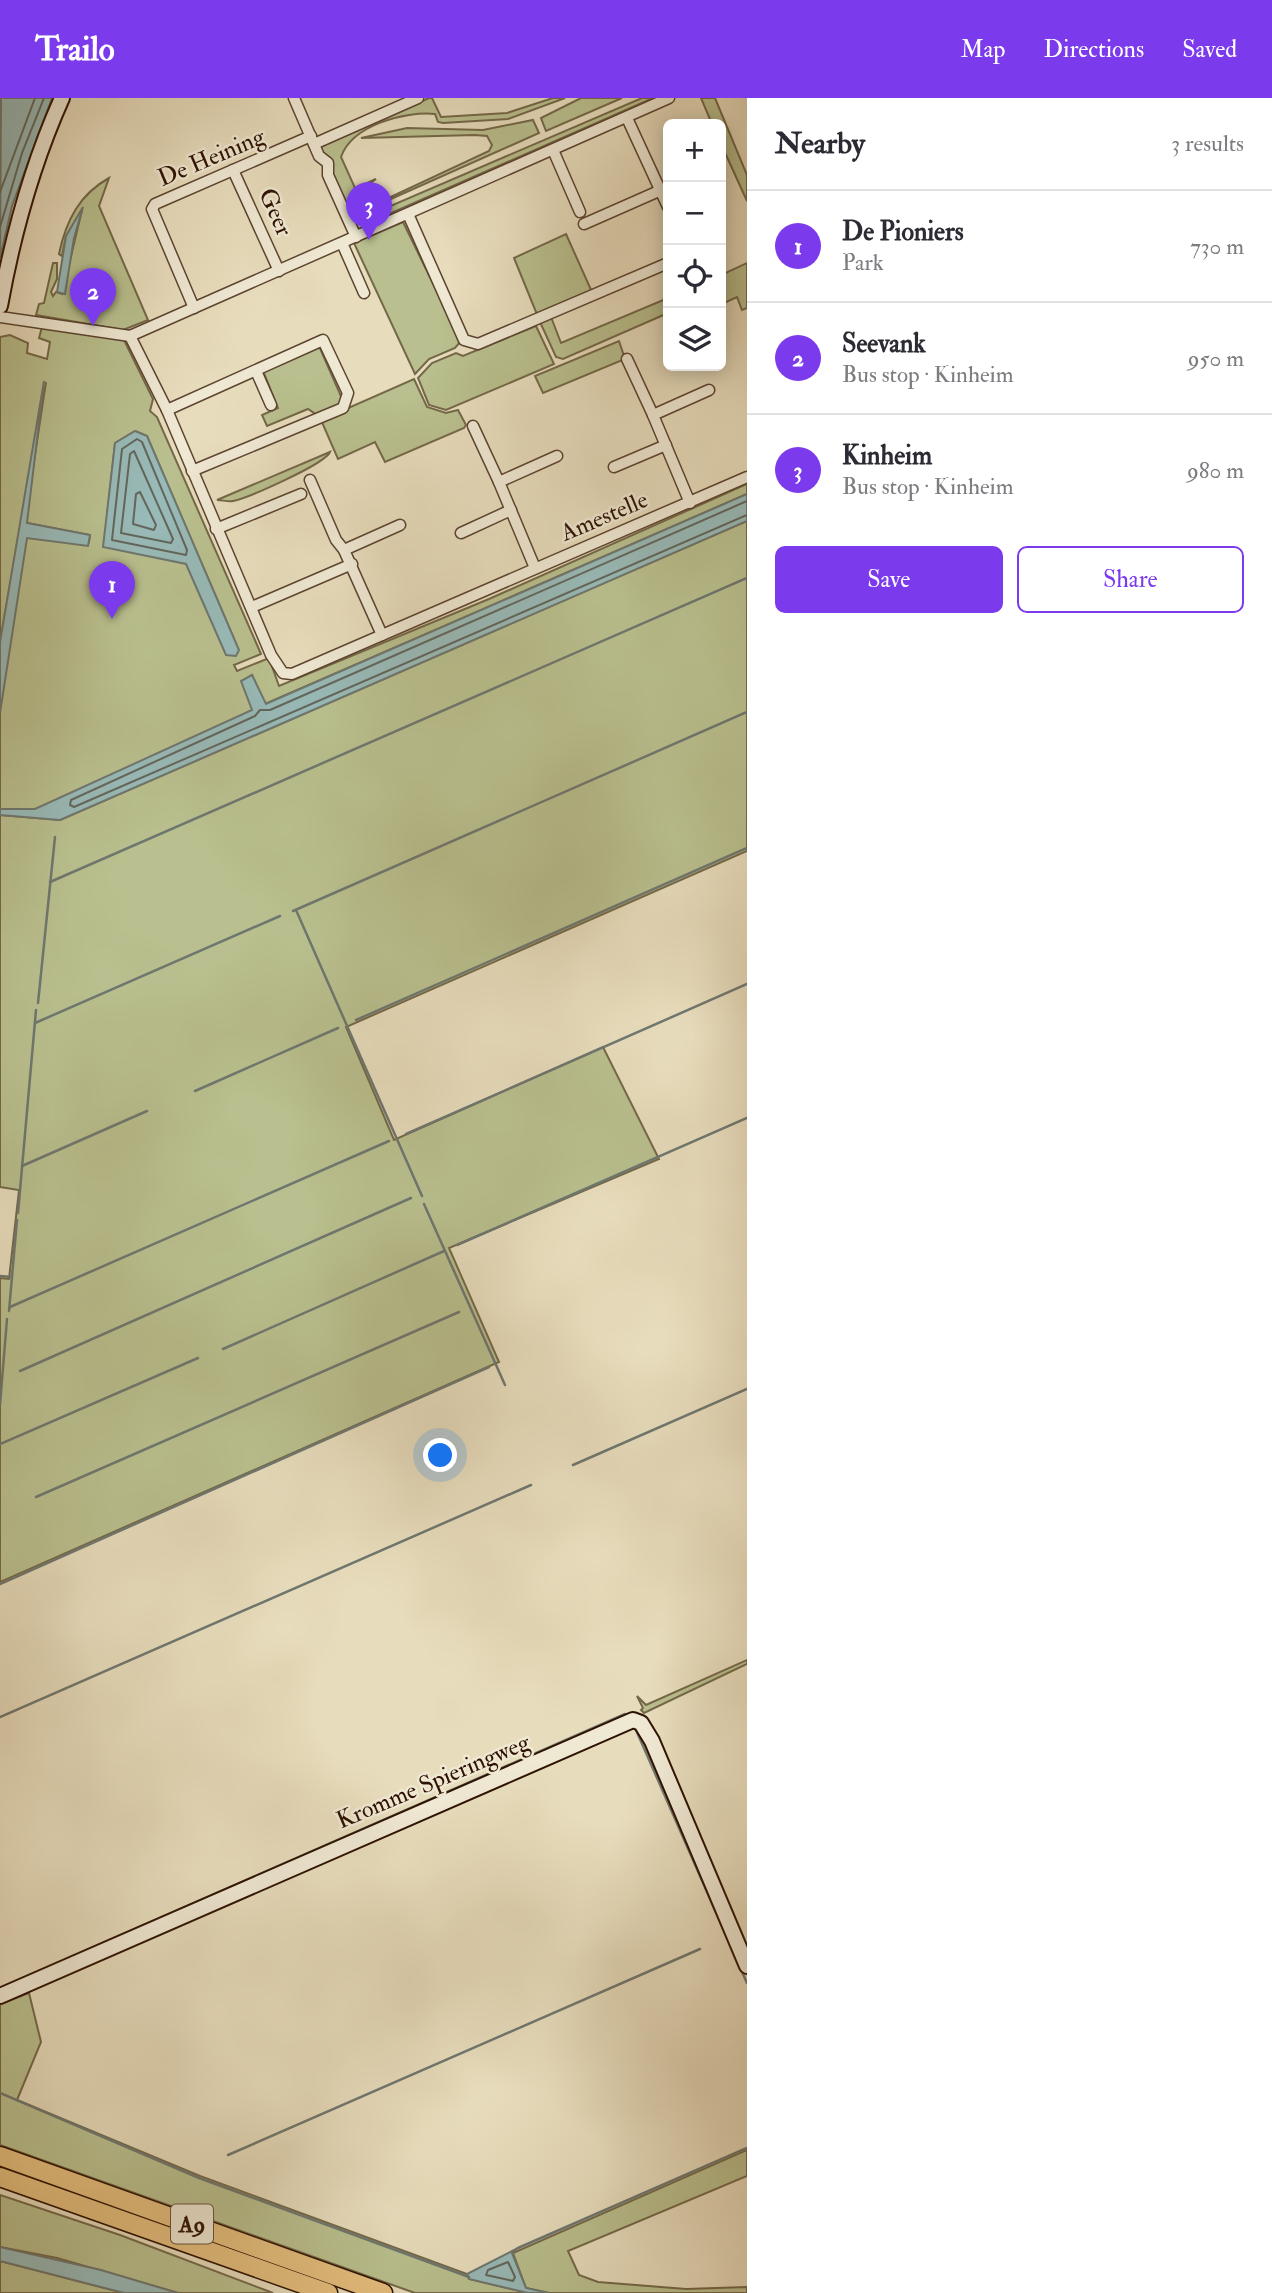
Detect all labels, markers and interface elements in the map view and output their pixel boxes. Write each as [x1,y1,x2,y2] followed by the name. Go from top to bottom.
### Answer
[35,29,115,70] text: Trailo
[960,34,1005,65] text: Map
[1043,34,1144,65] text: Directions
[1182,34,1237,65] text: Saved
[663,119,726,371] map controls
[663,119,726,182] button: +
[153,121,271,194] street label: De Heining
[775,125,865,162] text: Nearby
[1171,129,1244,158] text: 3 results
[346,182,392,240] pin: 3
[663,182,726,245] button: −
[251,183,300,241] street label: Geer
[842,216,964,248] text: De Pioniers
[794,232,802,261] text: 1
[1190,232,1244,261] text: 730 m
[663,245,726,308] button: locate
[842,248,884,277] text: Park
[70,268,116,326] pin: 2
[663,308,726,371] button: layers
[842,328,926,360] text: Seevank
[792,344,804,373] text: 2
[1188,344,1244,373] text: 950 m
[842,360,1014,389] text: Bus stop · Kinheim
[842,440,932,472] text: Kinheim
[794,456,802,485] text: 3
[1187,456,1244,485] text: 980 m
[842,472,1014,501] text: Bus stop · Kinheim
[555,484,653,549] street label: Amestelle
[775,546,1003,613] button: Save
[1017,546,1244,613] button: Share
[89,561,135,619] pin: 1
[423,1438,457,1472] your location
[332,1726,536,1836] street label: Kromme Spieringweg
[171,2204,213,2244] road number: A9

